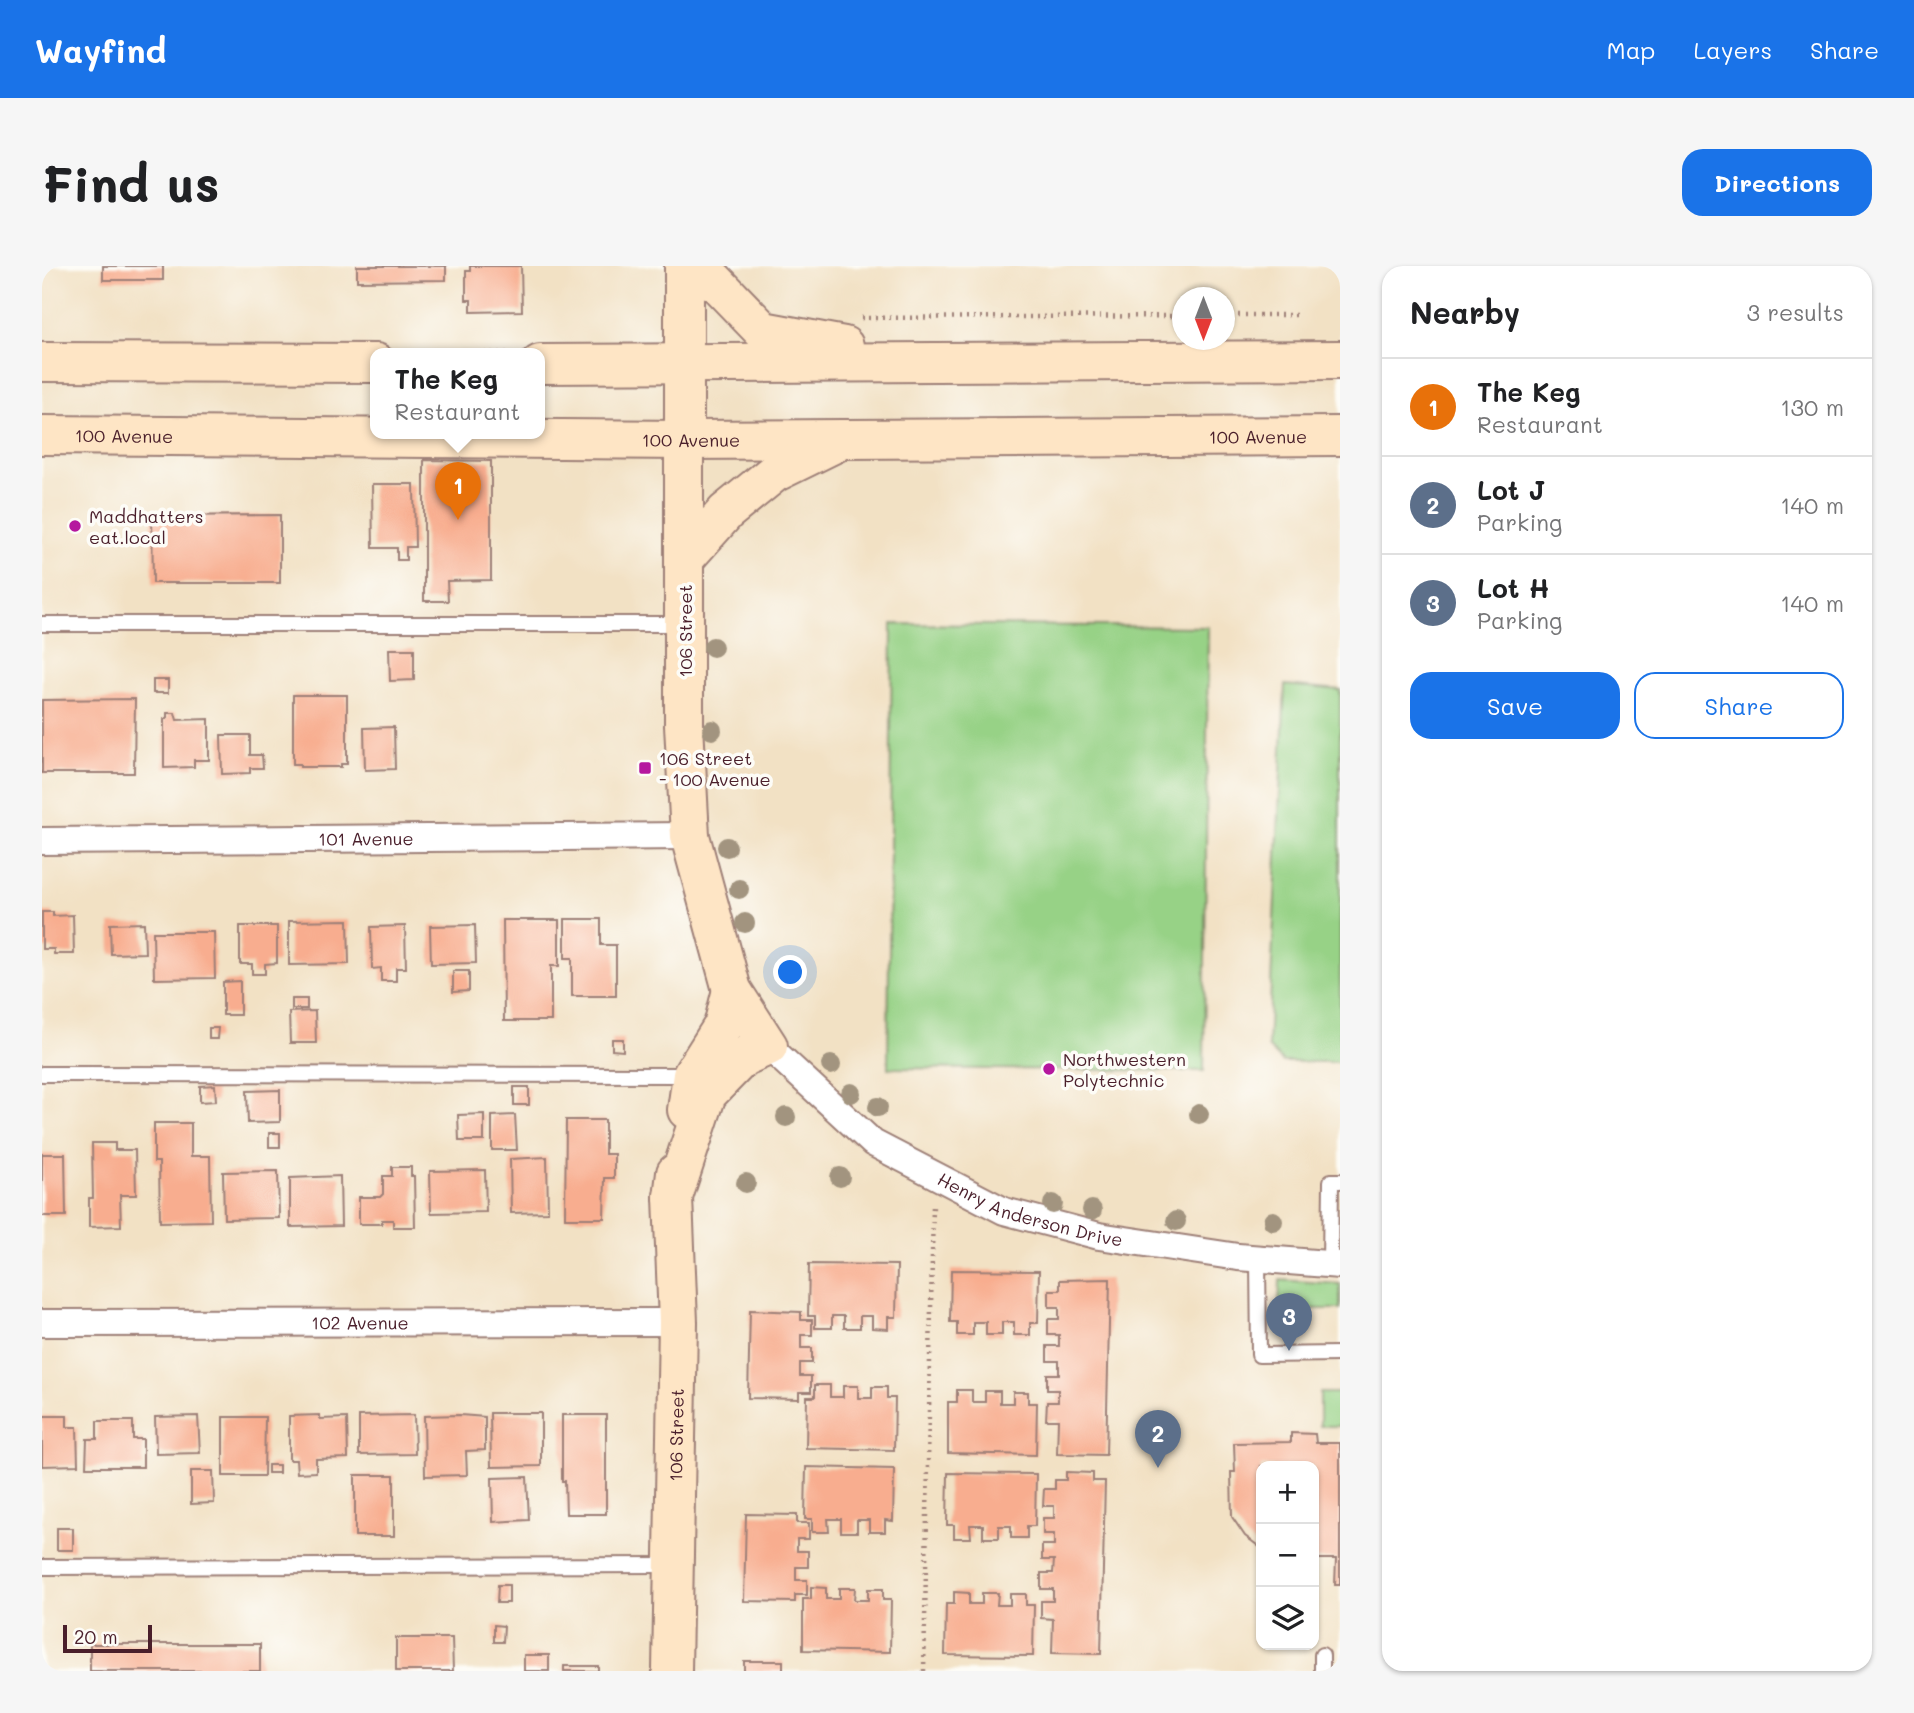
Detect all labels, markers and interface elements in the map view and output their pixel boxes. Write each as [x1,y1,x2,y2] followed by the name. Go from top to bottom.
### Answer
[35,28,166,71] text: Wayfind
[1607,34,1655,65] text: Map
[1693,34,1772,65] text: Layers
[1810,34,1879,65] text: Share
[1682,149,1872,216] button: Directions
[42,151,220,214] text: Find us
[1172,287,1235,350] north arrow
[1410,292,1520,332] text: Nearby
[1747,297,1844,327] text: 3 results
[370,348,545,439] popup
[395,362,498,396] text: The Keg
[1477,375,1580,409] text: The Keg
[1428,392,1438,422] text: 1
[1780,392,1844,422] text: 130 m
[395,396,520,426] text: Restaurant
[1477,409,1603,439] text: Restaurant
[75,423,173,448] street label: 100 Avenue
[1209,424,1307,449] street label: 100 Avenue
[642,428,740,452] street label: 100 Avenue
[435,462,481,520] pin: 1
[1477,473,1546,507] text: Lot J
[1427,490,1439,520] text: 2
[1780,490,1844,520] text: 140 m
[89,504,204,549] place label: Maddhatters eat.local
[1477,507,1562,537] text: Parking
[67,518,83,534] marker: Maddhatters eat.local
[1477,571,1550,605] text: Lot H
[673,584,697,678] street label: 106 Street
[1426,588,1440,618] text: 3
[1780,588,1844,618] text: 140 m
[1477,605,1562,635] text: Parking
[1410,672,1620,739] button: Save
[1634,672,1844,739] button: Share
[659,746,771,791] place label: 106 Street - 100 Avenue
[637,760,653,776] marker: 106 Street - 100 Avenue
[318,826,414,851] street label: 101 Avenue
[773,955,807,989] your location
[1063,1047,1186,1092] place label: Northwestern Polytechnic
[1041,1061,1057,1077] marker: Northwestern Polytechnic
[934,1167,1124,1251] street label: Henry Anderson Drive
[1266,1293,1312,1351] pin: 3
[311,1310,409,1335] street label: 102 Avenue
[663,1388,689,1482] street label: 106 Street
[1135,1410,1181,1468] pin: 2
[1256,1461,1319,1650] map controls
[1256,1461,1319,1524] button: +
[1256,1524,1319,1587] button: −
[1256,1587,1319,1650] button: layers
[63,1622,152,1654] scale bar
[74,1624,118,1649] text: 20 m

